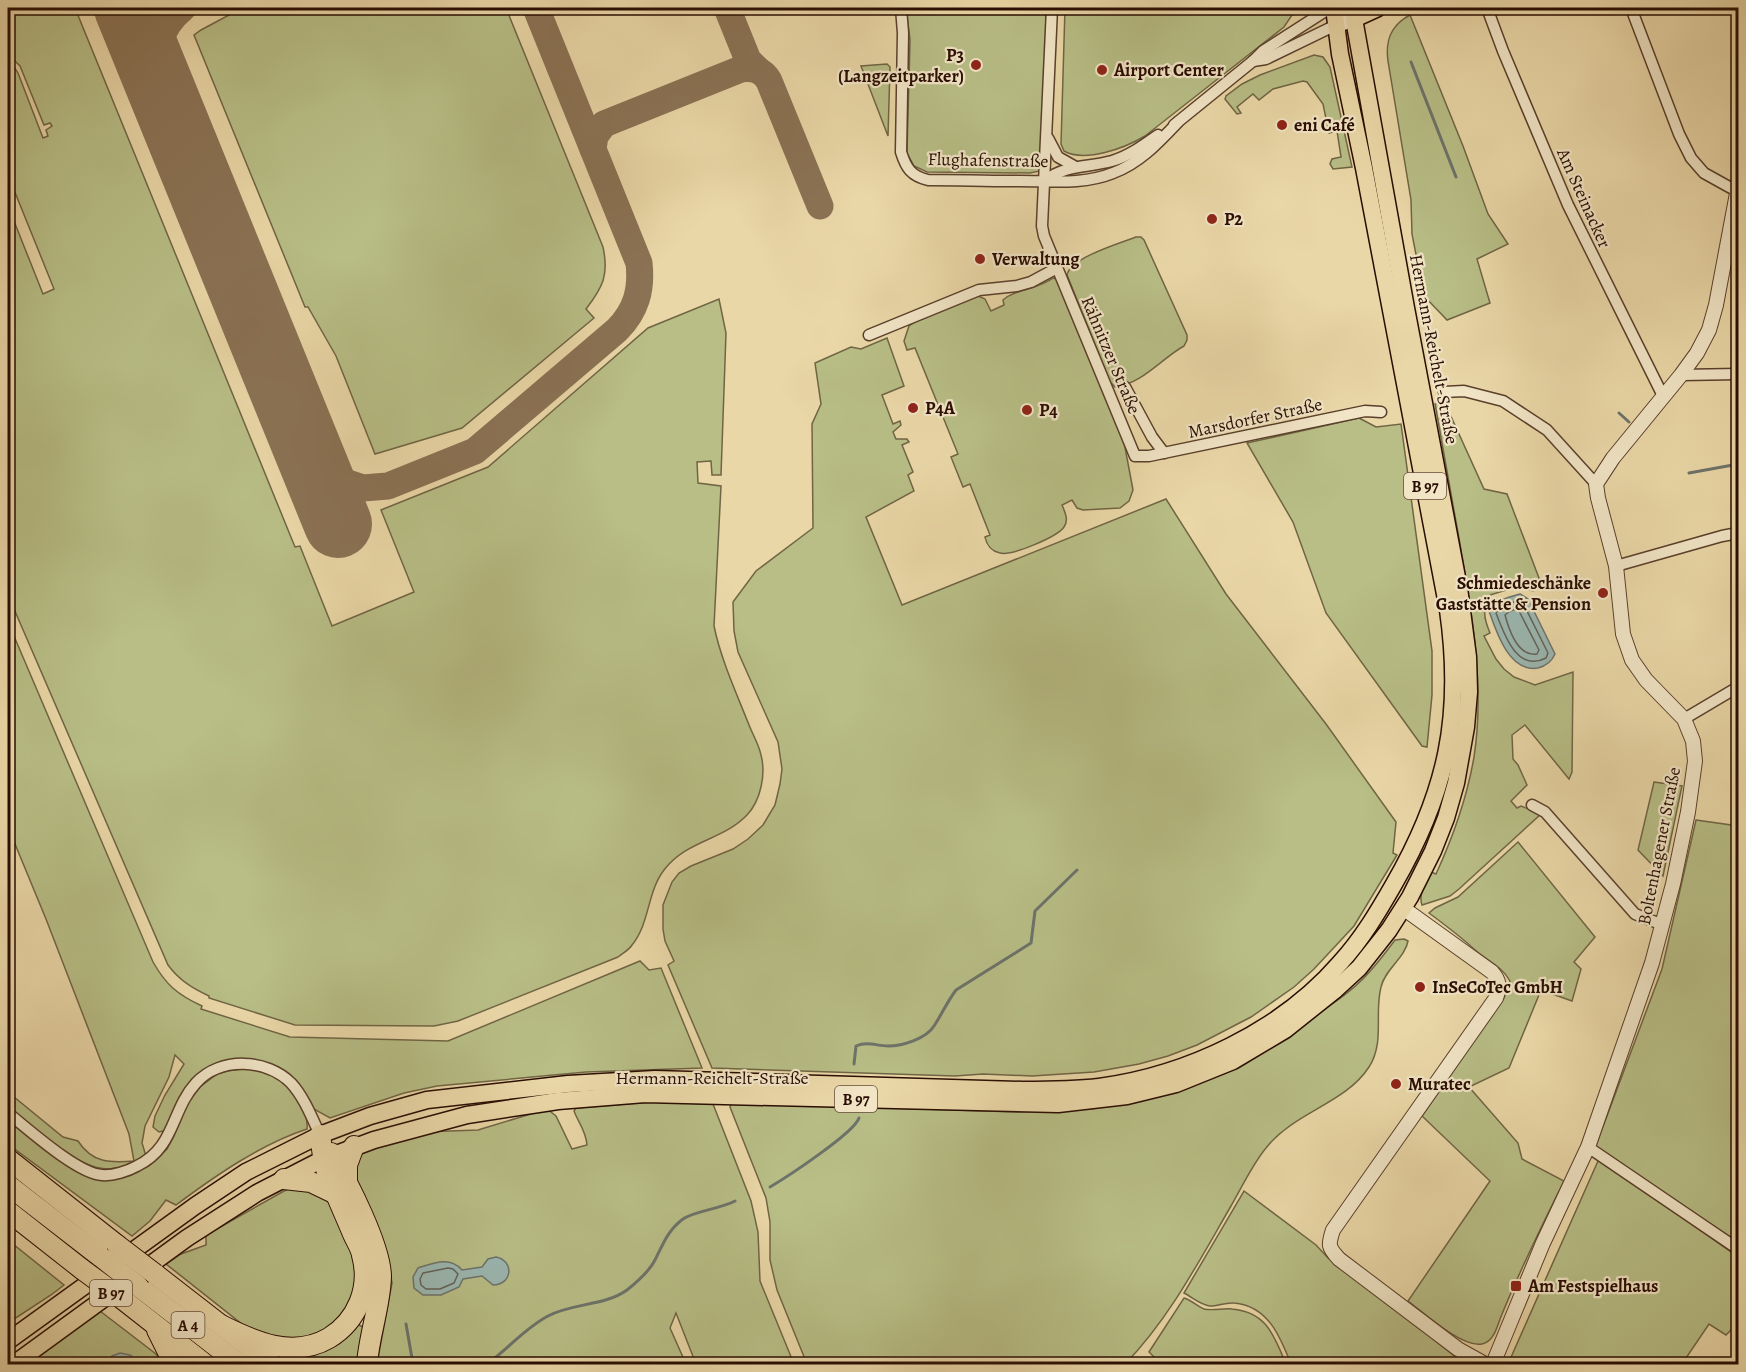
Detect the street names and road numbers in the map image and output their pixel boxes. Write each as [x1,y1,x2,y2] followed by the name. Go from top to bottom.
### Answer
[1551,143,1617,252] street label: Am Steinacker
[927,147,1049,173] street label: Flughafenstraße
[1404,252,1464,446] street label: Hermann-Reichelt-Straße
[1075,292,1147,418] street label: Rähnitzer Straße
[1186,392,1324,444] street label: Marsdorfer Straße
[1404,473,1446,499] road number: B 97
[1632,765,1686,927] street label: Boltenhagener Straße
[616,1066,808,1090] street label: Hermann-Reichelt-Straße
[835,1086,877,1112] road number: B 97
[90,1280,132,1306] road number: B 97
[172,1312,204,1338] road number: A 4

